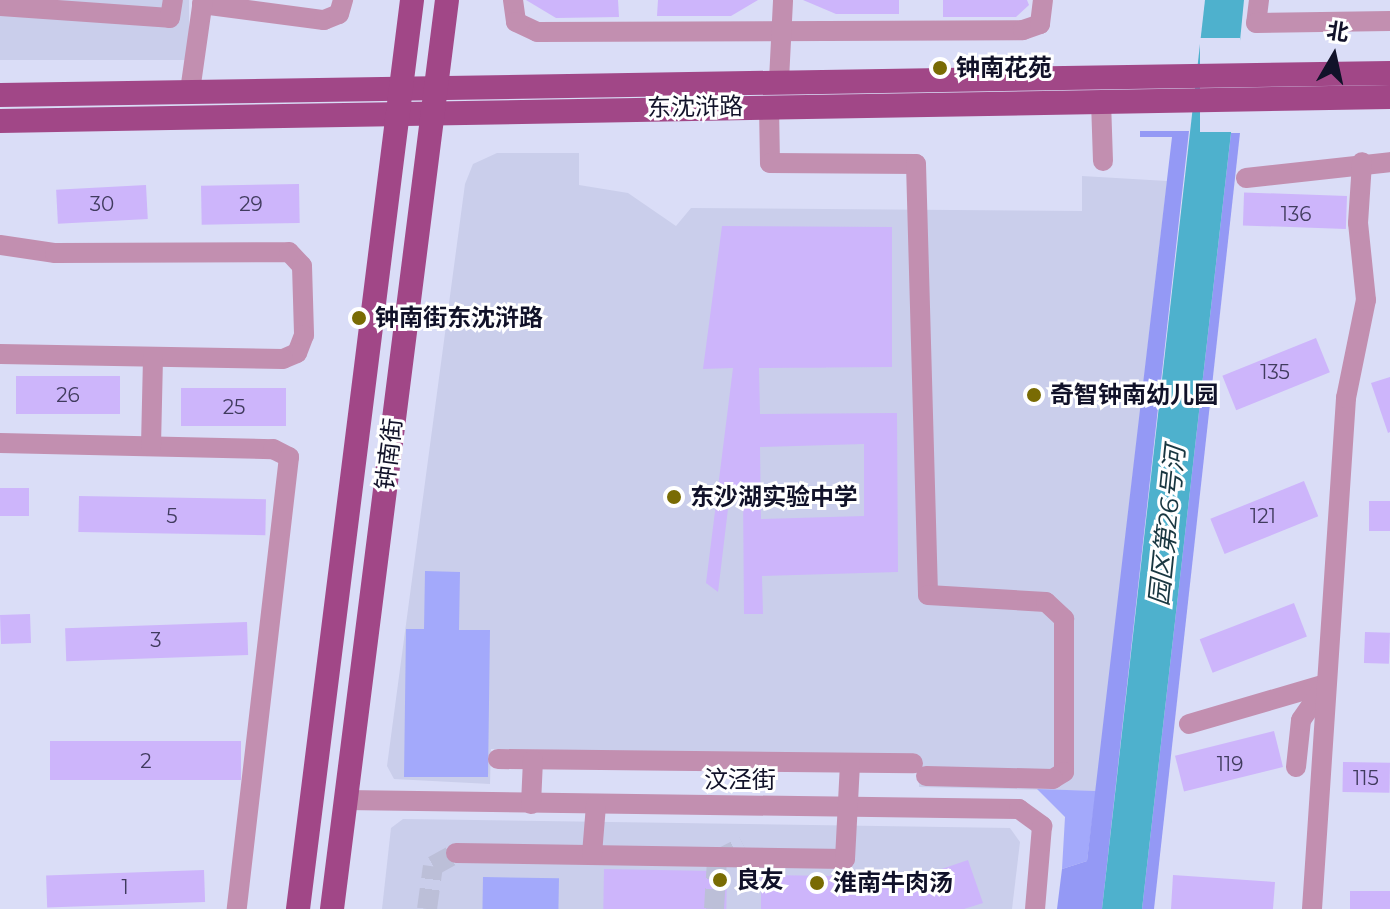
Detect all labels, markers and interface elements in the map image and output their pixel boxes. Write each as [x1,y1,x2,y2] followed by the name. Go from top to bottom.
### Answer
[1294,16,1374,96] north arrow
[1325,17,1351,47] text: 北
[956,54,1052,82] place label: 钟南花苑
[931,59,949,77] marker: 钟南花苑
[647,92,743,122] street label: 东沈浒路
[90,192,114,216] house number: 30
[239,192,263,216] house number: 29
[1281,202,1311,226] house number: 136
[375,304,543,332] place label: 钟南街东沈浒路
[350,309,368,327] marker: 钟南街东沈浒路
[1260,360,1290,384] house number: 135
[1050,381,1218,409] place label: 奇智钟南幼儿园
[56,383,80,407] house number: 26
[1025,386,1043,404] marker: 奇智钟南幼儿园
[223,395,245,419] house number: 25
[370,417,408,491] street label: 钟南街
[1144,445,1192,607] water label: 园区第26号河
[690,483,858,511] place label: 东沙湖实验中学
[665,488,683,506] marker: 东沙湖实验中学
[166,504,178,528] house number: 5
[1250,504,1276,528] house number: 121
[150,628,162,652] house number: 3
[140,749,152,773] house number: 2
[1217,752,1243,776] house number: 119
[704,766,776,794] street label: 汶泾街
[1353,766,1379,790] house number: 115
[736,866,784,894] place label: 良友
[833,869,953,897] place label: 淮南牛肉汤
[711,871,729,889] marker: 良友
[808,874,826,892] marker: 淮南牛肉汤
[121,875,129,899] house number: 1

